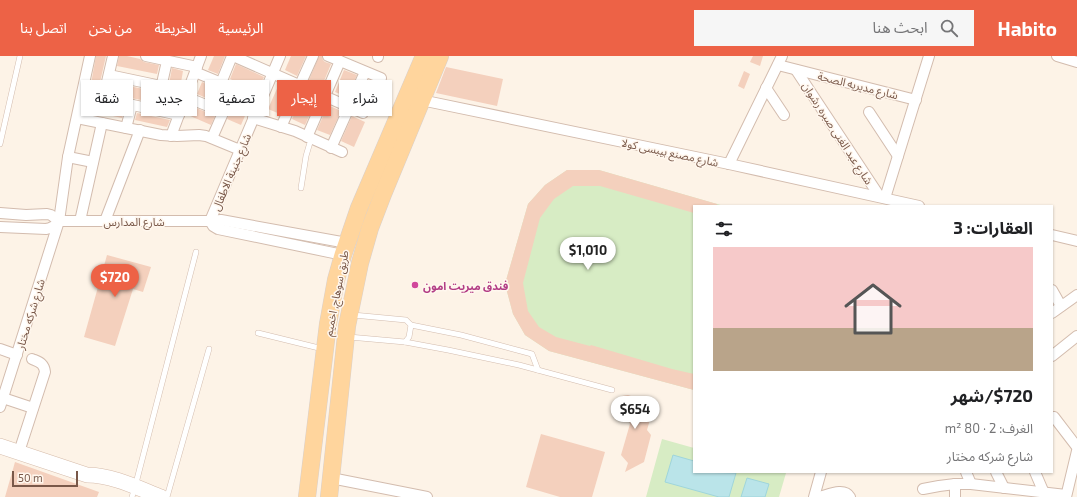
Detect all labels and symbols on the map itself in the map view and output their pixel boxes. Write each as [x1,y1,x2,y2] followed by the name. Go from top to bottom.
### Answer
[816,69,900,103] street label: شارع مديريه الصحة
[798,79,876,188] street label: شارع عبد الغنى صبره رشوان
[209,131,255,213] street label: شارع جنينة الاطفال
[620,135,720,171] street label: شارع مصنع بيبسى كولا
[103,215,165,230] street label: شارع المدارس
[555,237,621,271] pin: $1,010
[321,249,354,338] street label: طريق سوهاج, اخميم
[91,264,139,298] pin: $720
[13,277,49,352] street label: شارع شركه مختار
[423,279,509,293] place label: فندق ميريت امون
[410,280,420,290] marker: فندق ميريت امون
[611,396,659,430] pin: $654
[12,469,78,488] scale bar

